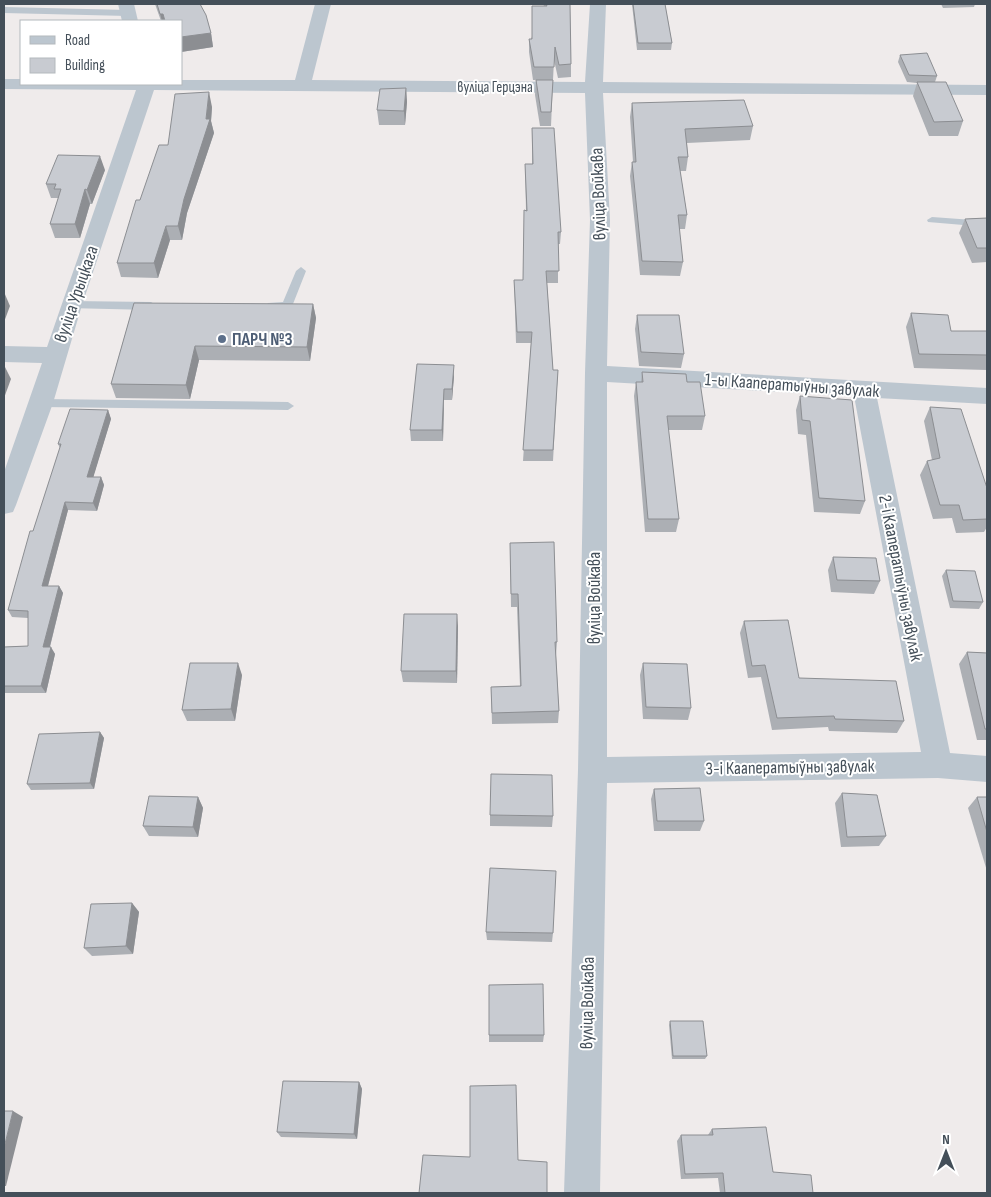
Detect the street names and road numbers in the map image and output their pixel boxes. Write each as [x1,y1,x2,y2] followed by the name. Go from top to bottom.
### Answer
[457,78,533,97] street label: вуліца Герцэна
[586,147,611,241] street label: вуліца Войкава
[50,243,103,345] street label: вуліца Урыцкага
[704,369,880,402] street label: 1-ы Кааператыўны завулак
[874,493,927,663] street label: 2-і Кааператыўны завулак
[584,552,605,644] street label: вуліца Войкава
[705,756,875,779] street label: 3-і Кааператыўны завулак
[576,957,599,1049] street label: вуліца Войкава

